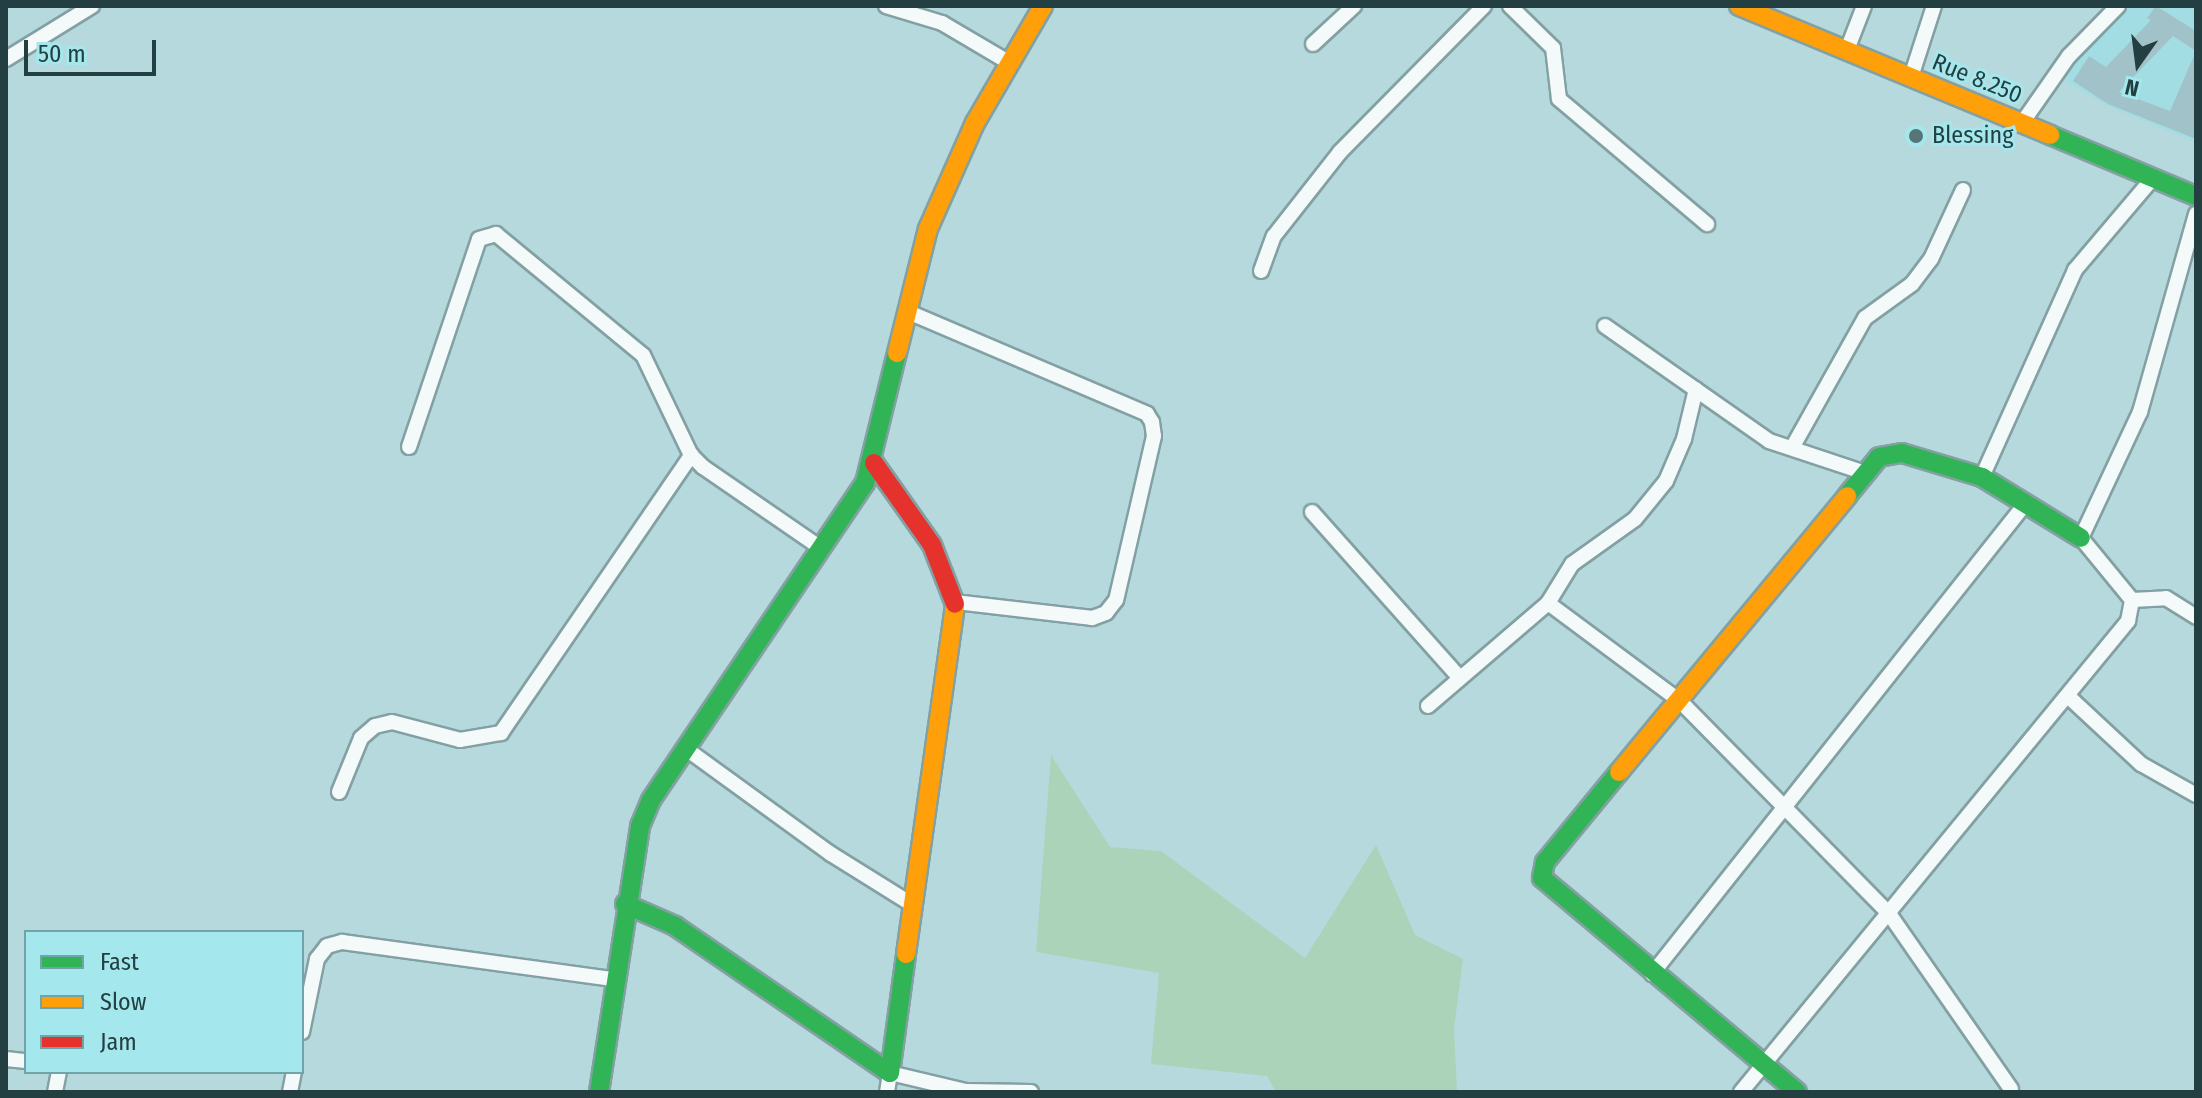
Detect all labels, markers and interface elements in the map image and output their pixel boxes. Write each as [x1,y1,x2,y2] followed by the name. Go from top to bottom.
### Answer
[28,24,160,74] scale bar
[2098,24,2178,104] north arrow
[38,40,86,68] text: 50 m
[1928,48,2026,110] street label: Rue 8.250
[2122,73,2142,102] text: N
[1932,122,2013,150] place label: Blessing
[1907,127,1925,145] marker: Blessing
[24,930,304,1074] legend
[100,948,139,976] text: Fast
[100,988,146,1016] text: Slow
[100,1028,137,1056] text: Jam

